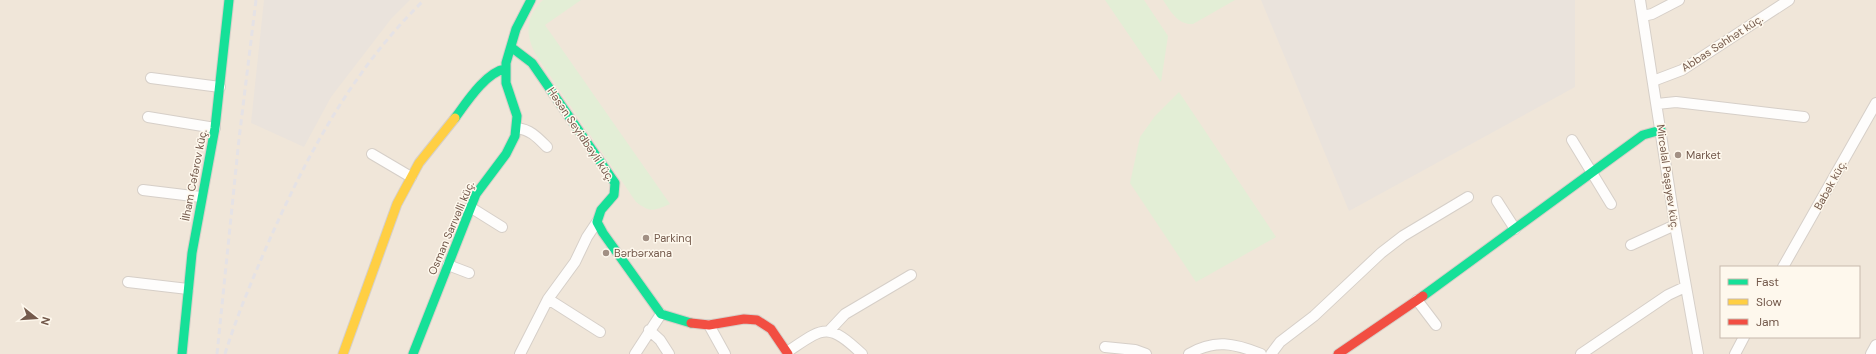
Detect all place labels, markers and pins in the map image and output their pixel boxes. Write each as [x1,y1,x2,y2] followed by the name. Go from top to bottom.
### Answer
[1686,148,1721,162] place label: Market
[1673,150,1683,160] marker: Market
[654,231,692,245] place label: Parkinq
[641,233,651,243] marker: Parkinq
[614,246,672,260] place label: Bərbərxana
[601,248,611,258] marker: Bərbərxana

